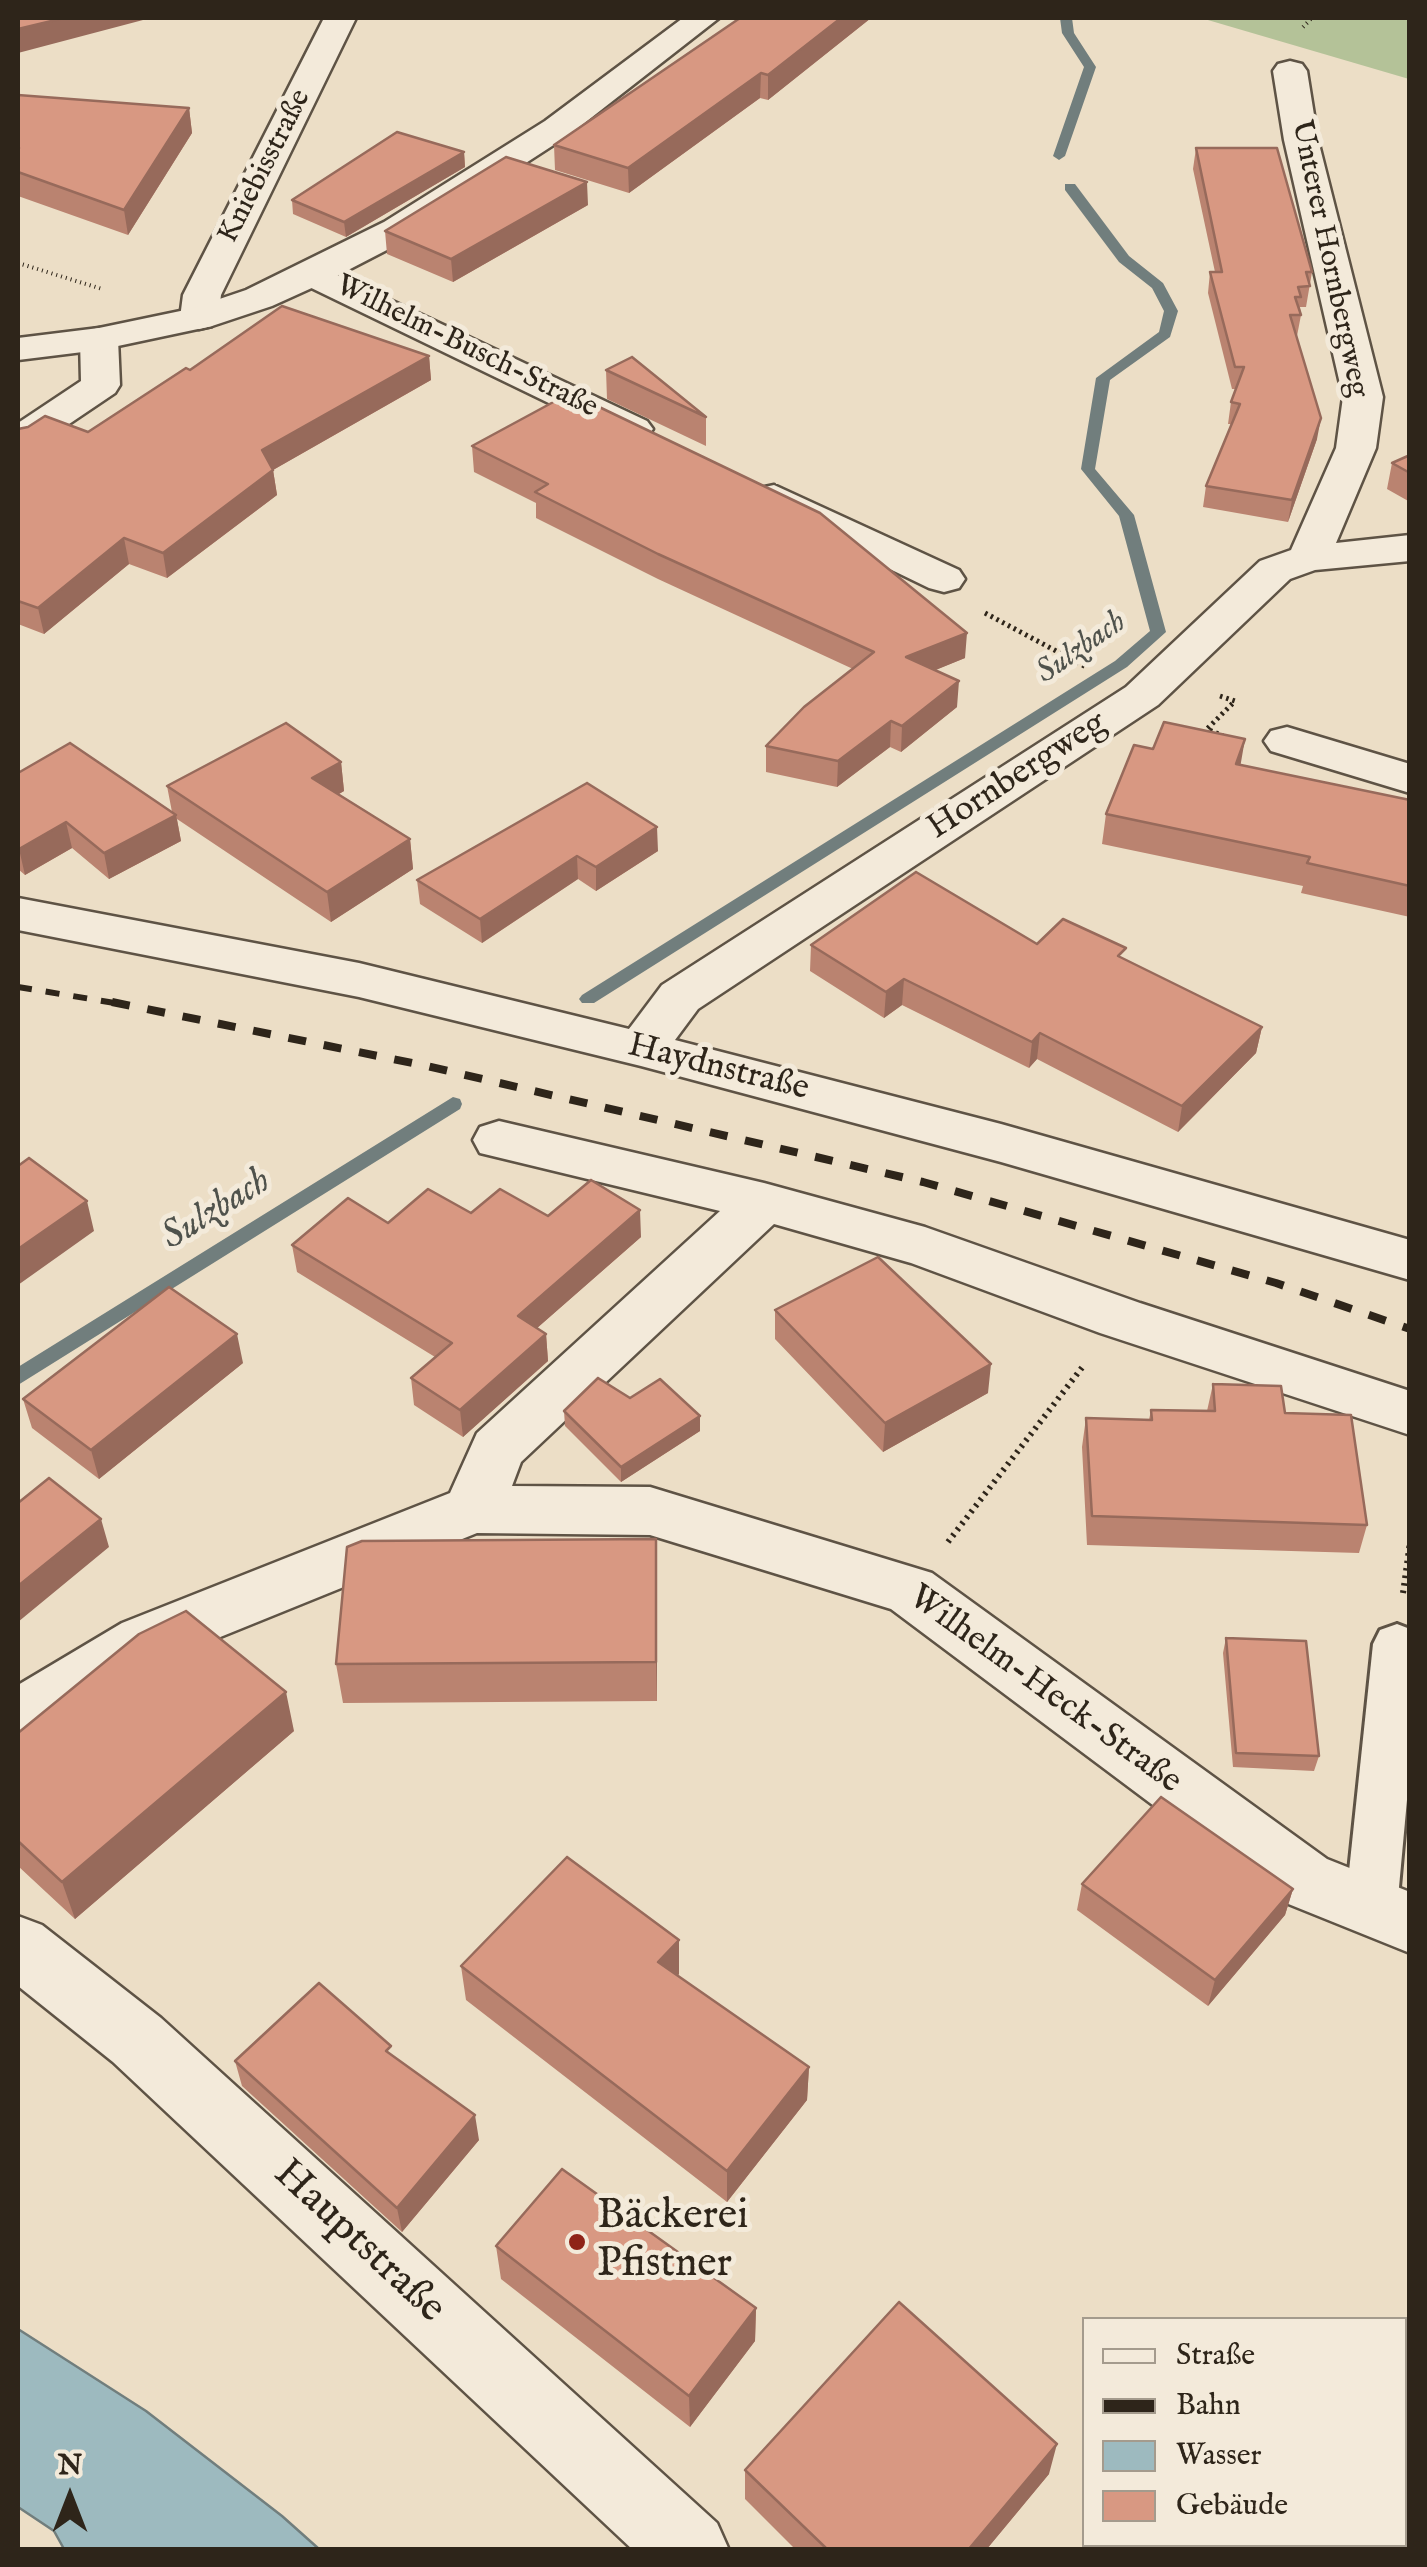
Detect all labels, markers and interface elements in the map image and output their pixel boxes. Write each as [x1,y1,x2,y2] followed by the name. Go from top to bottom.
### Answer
[212,84,320,250] street label: Kniebisstraße
[1281,117,1375,401] street label: Unterer Hornbergweg
[329,269,603,427] street label: Wilhelm-Busch-Straße
[1030,604,1134,694] water label: Sulzbach
[921,704,1115,850] street label: Hornbergweg
[623,1026,813,1112] street label: Haydnstraße
[154,1160,280,1262] water label: Sulzbach
[899,1578,1189,1804] street label: Wilhelm-Heck-Straße
[262,2151,454,2335] street label: Hauptstraße
[597,2193,748,2292] place label: Bäckerei Pfistner
[566,2231,588,2253] marker: Bäckerei Pfistner
[1082,2317,1407,2547] legend
[1176,2337,1255,2375] text: Straße
[1176,2387,1241,2425] text: Bahn
[1176,2437,1262,2475] text: Wasser
[20,2447,120,2547] north arrow
[58,2449,82,2484] text: N
[1176,2487,1288,2525] text: Gebäude

